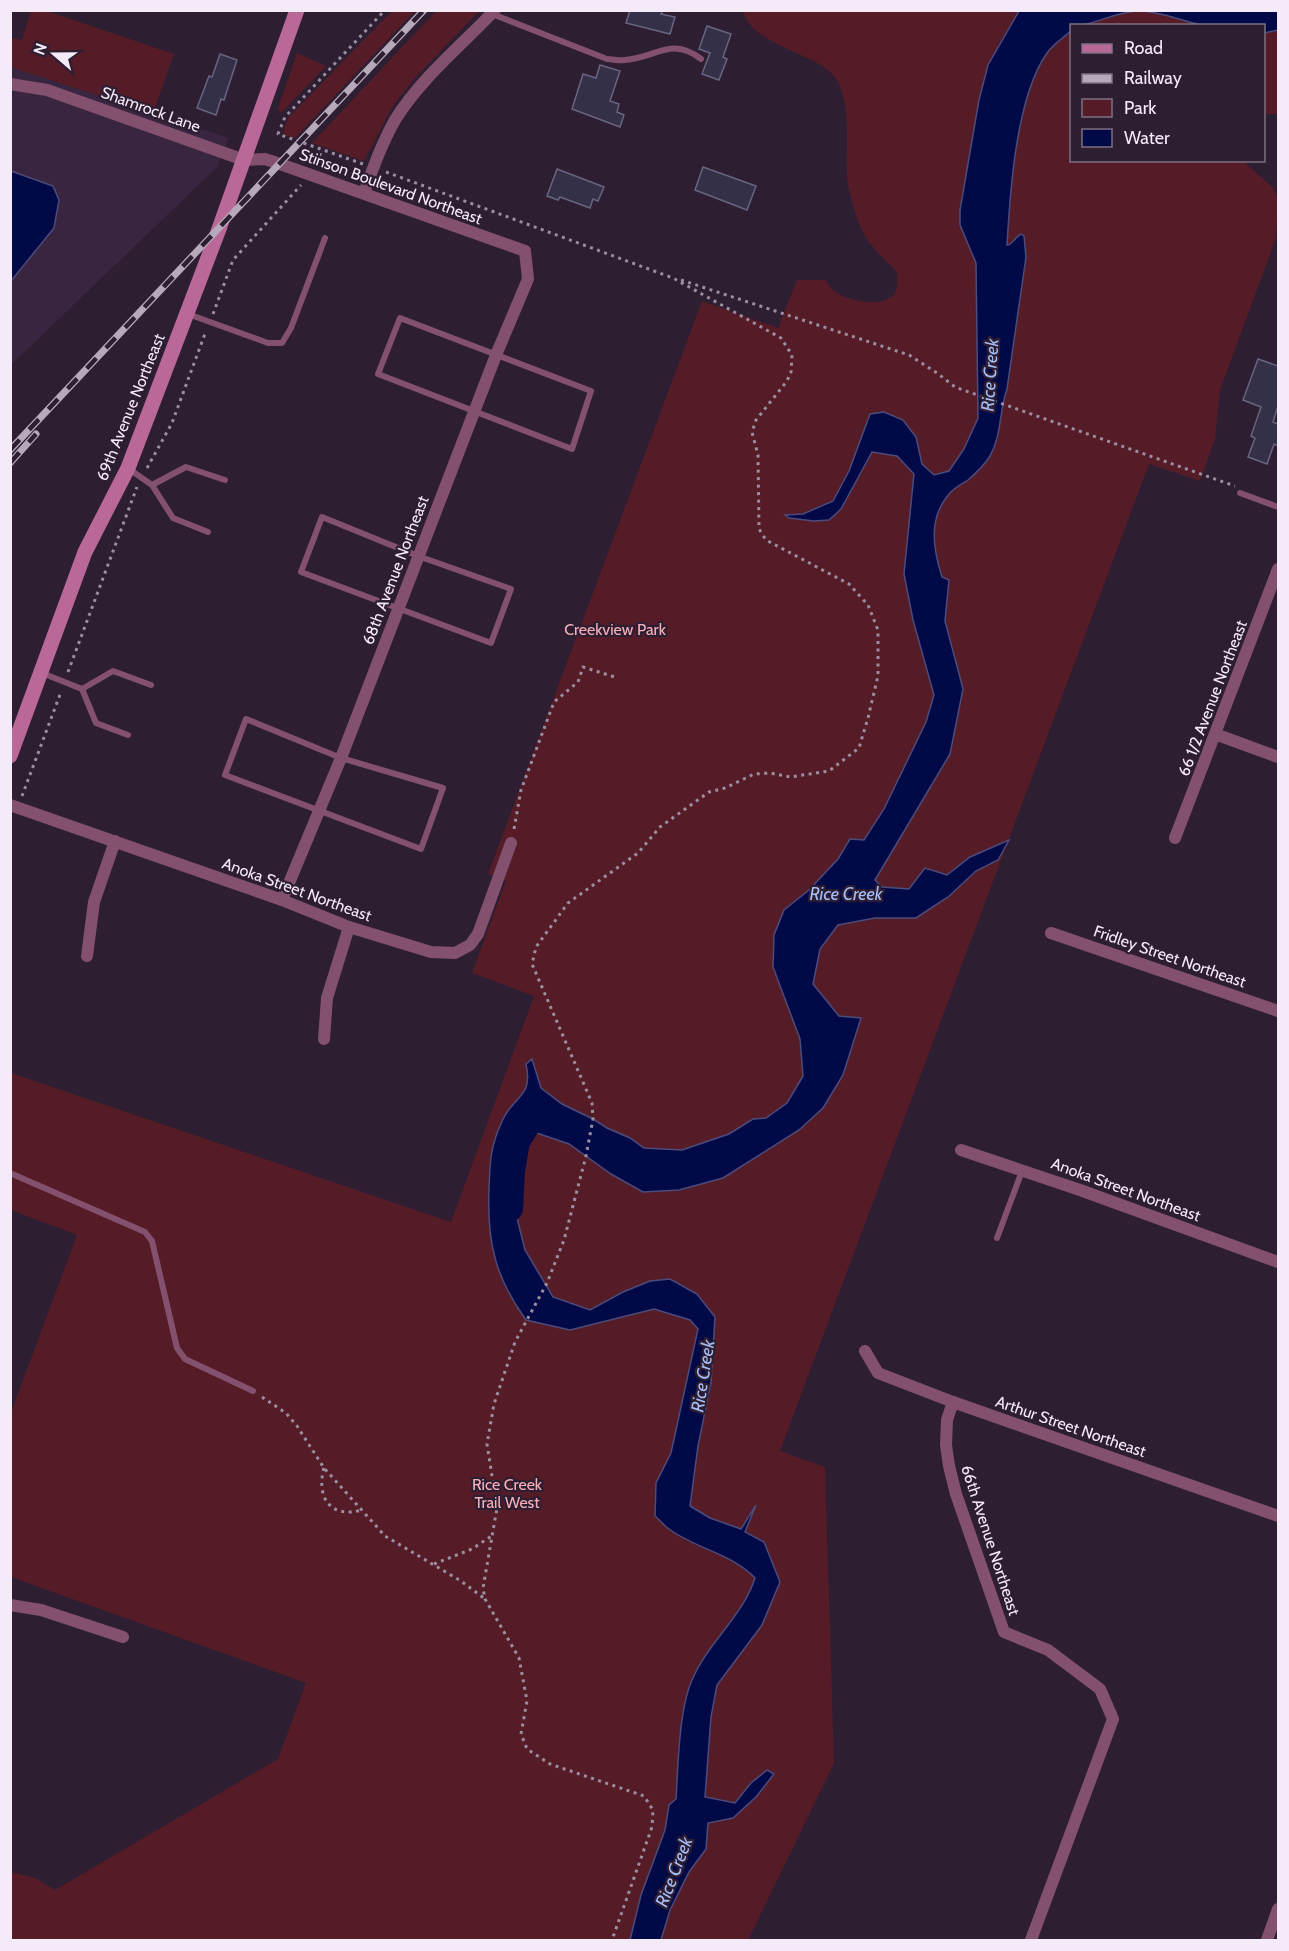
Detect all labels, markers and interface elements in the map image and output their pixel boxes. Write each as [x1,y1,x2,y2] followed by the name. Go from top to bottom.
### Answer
[24,24,84,84] north arrow
[1070,24,1265,162] legend
[1124,37,1163,59] text: Road
[30,40,51,58] text: N
[1124,67,1182,89] text: Railway
[99,83,203,136] street label: Shamrock Lane
[1124,97,1157,119] text: Park
[1124,127,1170,149] text: Water
[297,145,485,229] street label: Stinson Boulevard Northeast
[92,330,169,484] street label: 69th Avenue Northeast
[976,337,1004,412] water label: Rice Creek
[358,493,433,647] street label: 68th Avenue Northeast
[1174,617,1251,779] street label: 66 1/2 Avenue Northeast
[564,620,667,639] park label: Creekview Park
[220,854,375,926] street label: Anoka Street Northeast
[810,883,884,905] water label: Rice Creek
[1091,921,1249,992] street label: Fridley Street Northeast
[1049,1154,1204,1226] street label: Anoka Street Northeast
[686,1337,720,1414] water label: Rice Creek
[993,1392,1149,1461] street label: Arthur Street Northeast
[957,1463,1024,1618] street label: 66th Avenue Northeast
[472,1475,543,1512] park label: Rice Creek Trail West
[651,1833,698,1910] water label: Rice Creek

